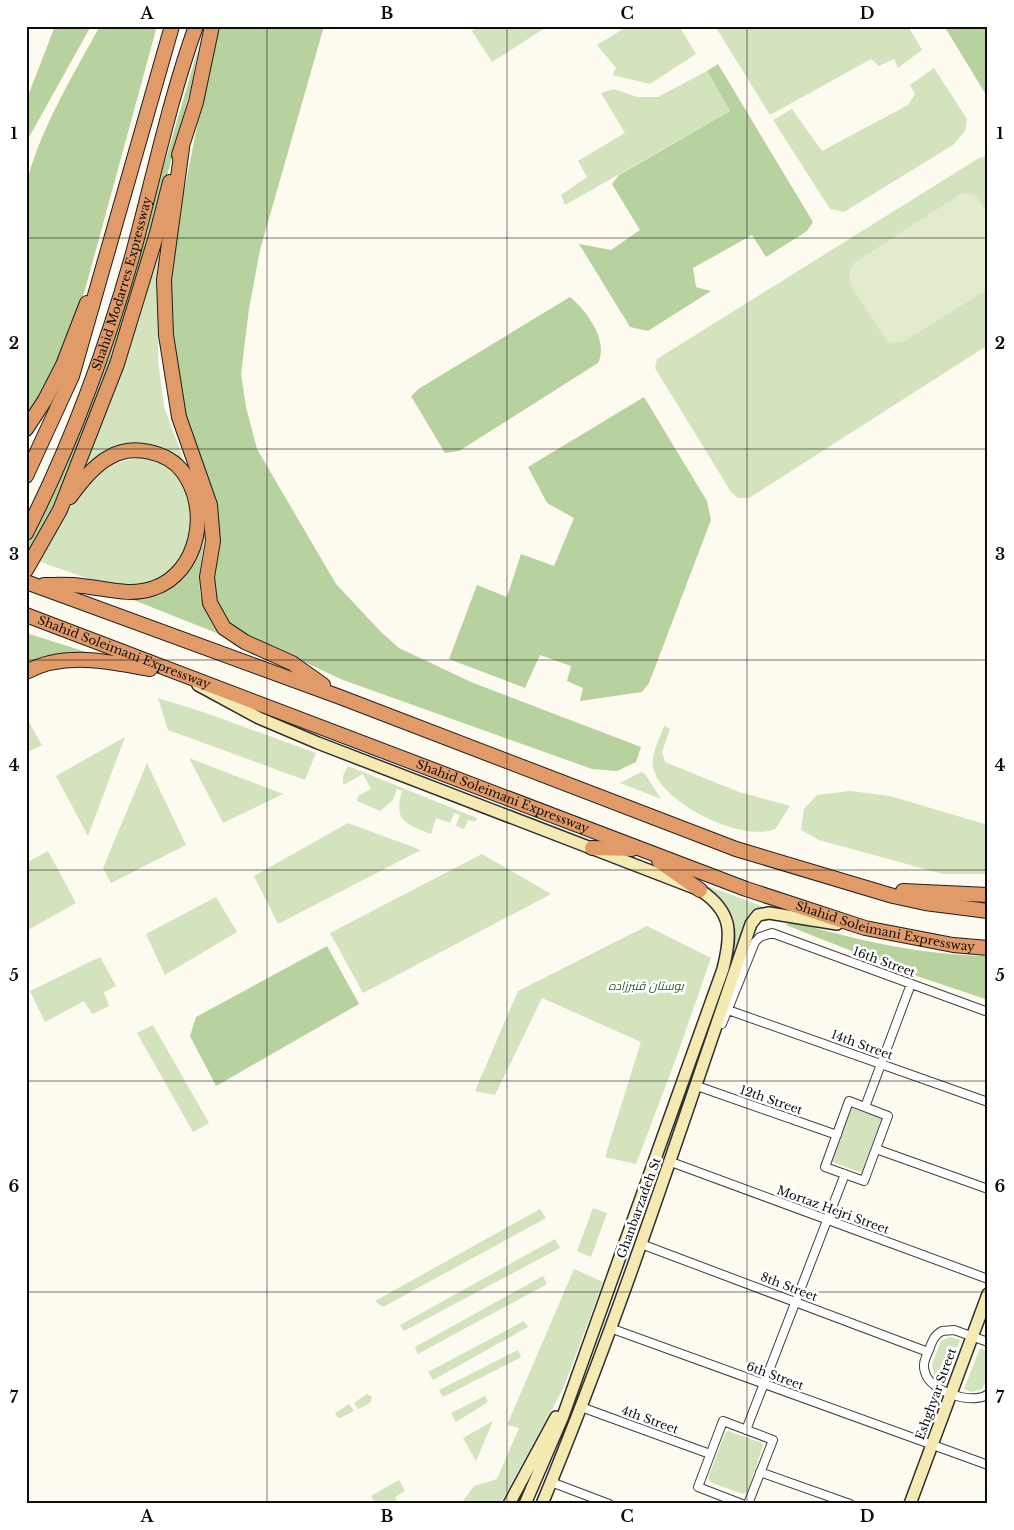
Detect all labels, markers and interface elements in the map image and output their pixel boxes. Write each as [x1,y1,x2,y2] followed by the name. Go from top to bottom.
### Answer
[140,3,155,23] text: A
[381,3,394,23] text: B
[620,3,634,23] text: C
[860,3,874,23] text: D
[11,123,18,143] text: 1
[997,123,1004,143] text: 1
[88,194,154,372] street label: Shahid Modarres Expressway
[9,333,19,353] text: 2
[995,333,1005,353] text: 2
[9,544,19,564] text: 3
[995,544,1005,564] text: 3
[36,612,213,692] street label: Shahid Soleimani Expressway
[9,755,19,775] text: 4
[995,755,1005,775] text: 4
[414,756,592,836] street label: Shahid Soleimani Expressway
[794,898,976,954] street label: Shahid Soleimani Expressway
[851,943,918,980] street label: 16th Street
[9,965,19,985] text: 5
[995,965,1005,985] text: 5
[608,978,685,993] park label: بوستان قنبرزاده
[829,1026,896,1063] street label: 14th Street
[738,1082,805,1117] street label: 12th Street
[613,1155,664,1260] street label: Ghanbarzadeh St
[9,1176,20,1196] text: 6
[995,1176,1006,1196] text: 6
[775,1182,892,1237] street label: Mortaz Hejri Street
[759,1269,820,1304] street label: 8th Street
[912,1345,959,1442] street label: Eshghyar Street
[744,1358,806,1393] street label: 6th Street
[10,1387,19,1407] text: 7
[996,1387,1005,1407] text: 7
[620,1402,681,1437] street label: 4th Street
[140,1506,155,1526] text: A
[381,1506,394,1526] text: B
[620,1506,634,1526] text: C
[860,1506,874,1526] text: D

